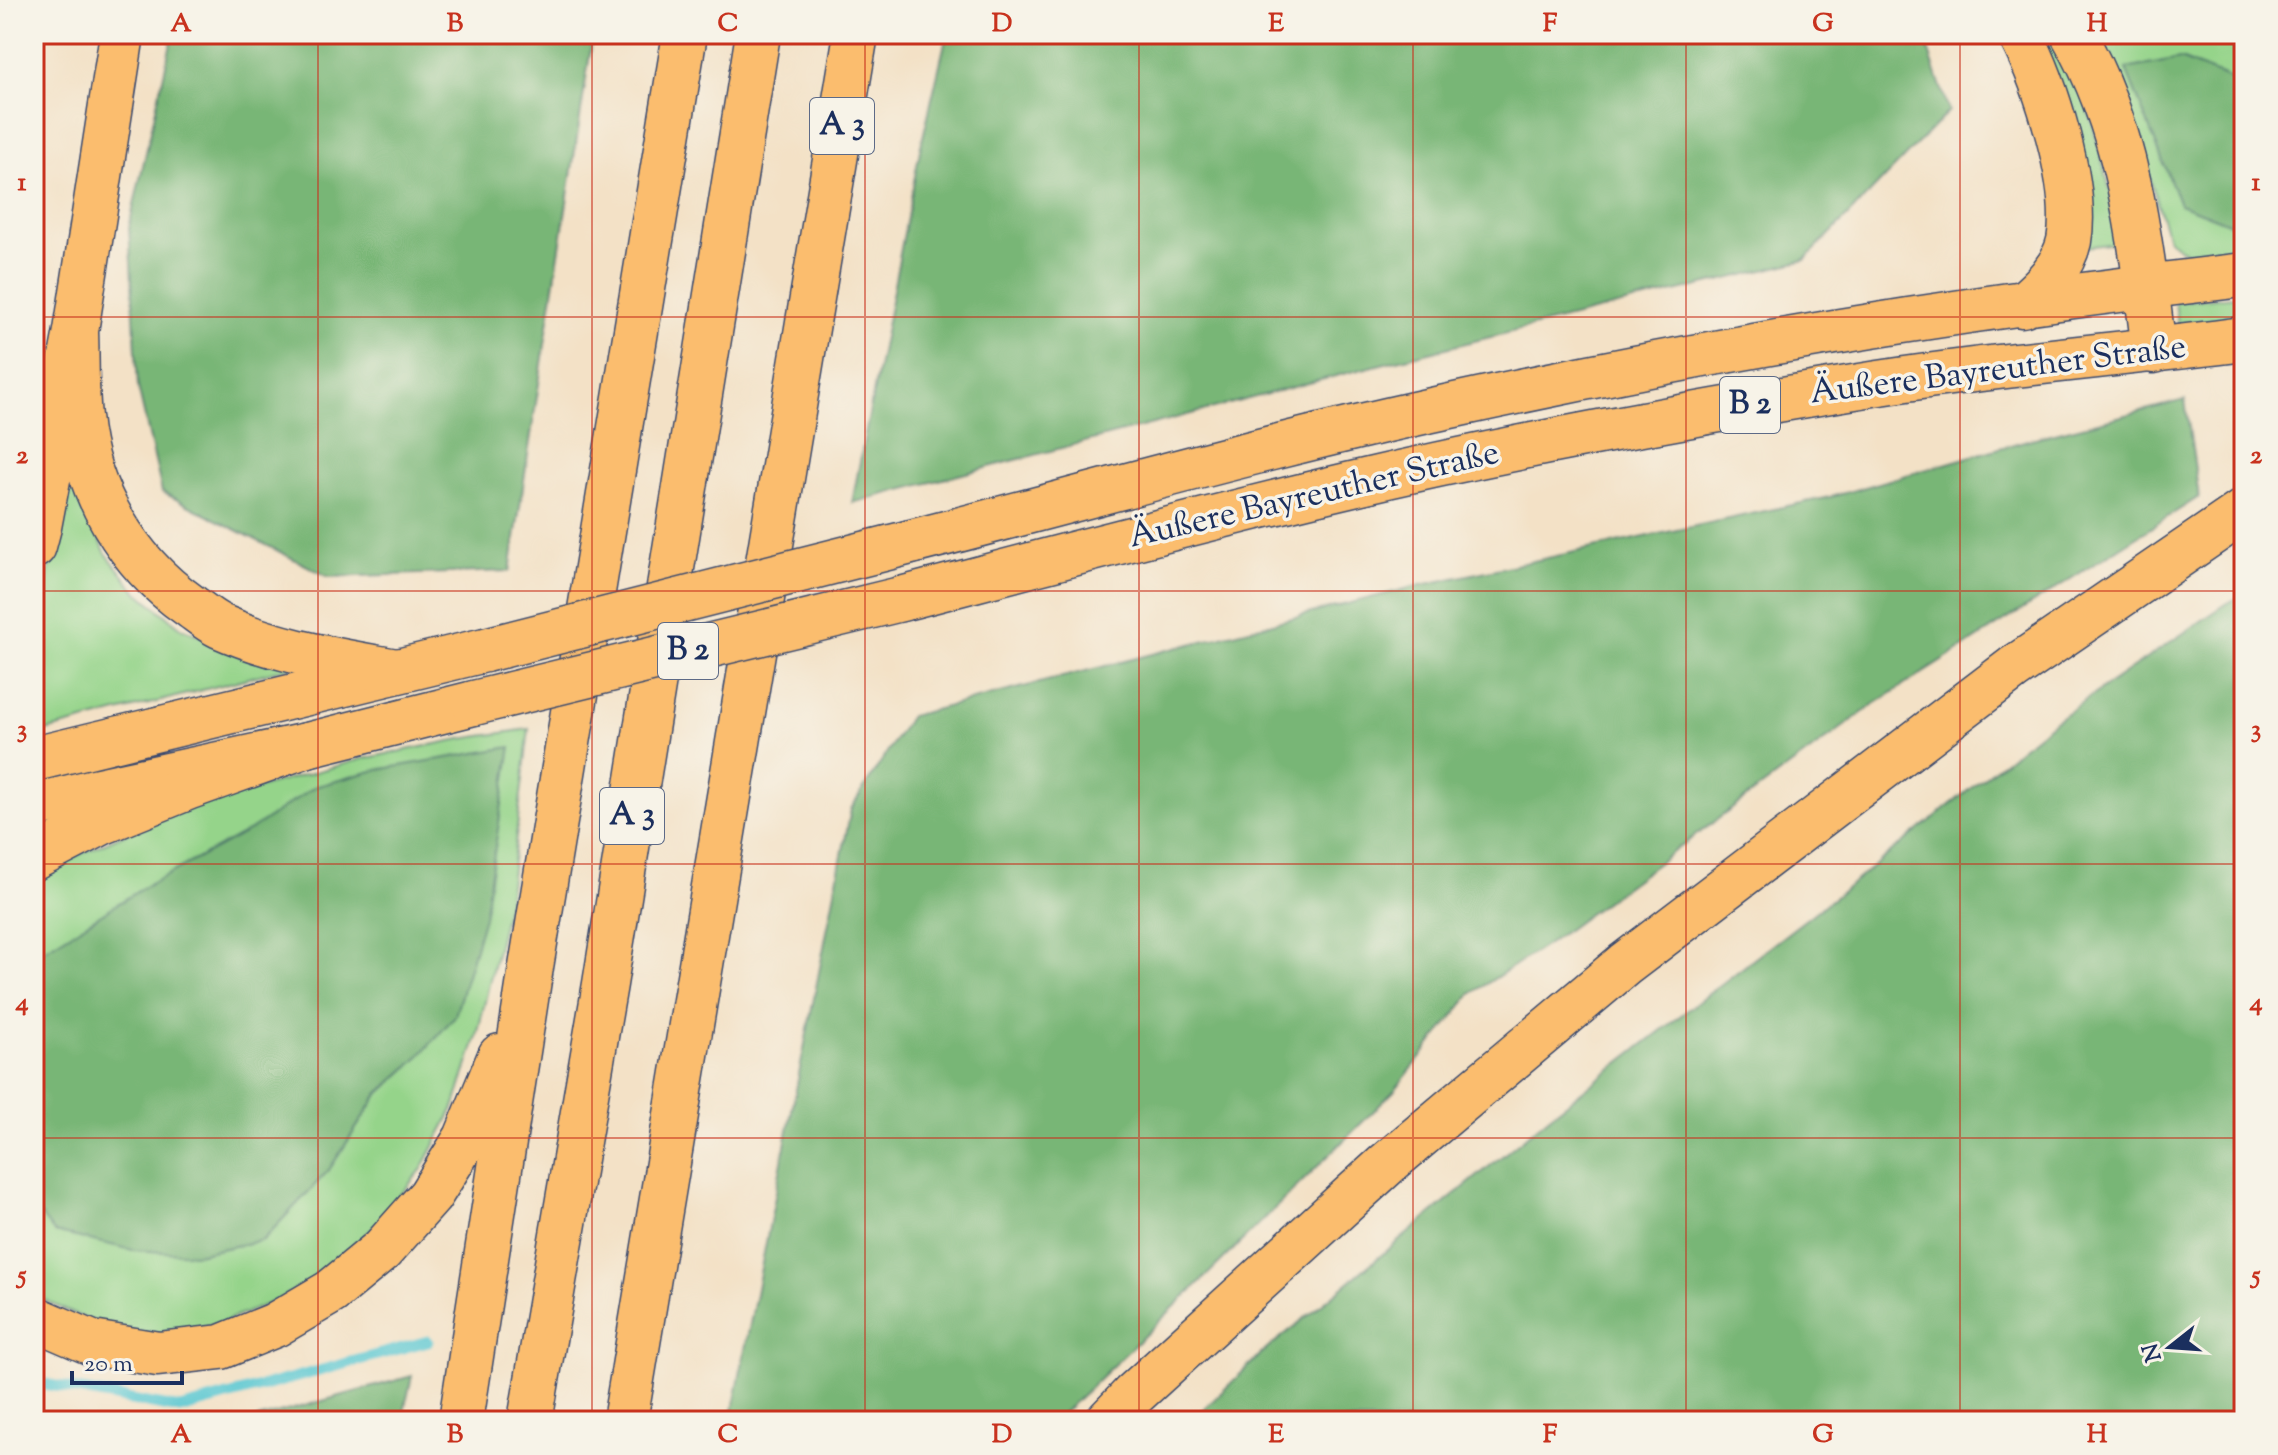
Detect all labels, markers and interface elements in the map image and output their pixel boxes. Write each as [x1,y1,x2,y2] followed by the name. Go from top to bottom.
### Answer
[170,6,192,43] text: A
[447,6,464,43] text: B
[718,6,738,43] text: C
[992,6,1012,43] text: D
[1268,6,1284,43] text: E
[1543,6,1558,43] text: F
[1812,6,1834,43] text: G
[2087,6,2108,43] text: H
[810,98,874,154] road number: A 3
[18,165,27,202] text: 1
[2252,165,2261,202] text: 1
[1807,324,2189,418] street label: Äußere Bayreuther Straße
[1720,377,1780,433] road number: B 2
[1124,430,1504,562] street label: Äußere Bayreuther Straße
[16,438,29,475] text: 2
[2250,438,2263,475] text: 2
[658,623,718,679] road number: B 2
[17,712,27,749] text: 3
[2251,712,2261,749] text: 3
[600,788,664,844] road number: A 3
[14,985,29,1022] text: 4
[2248,985,2263,1022] text: 4
[16,1258,27,1295] text: 5
[2250,1258,2261,1295] text: 5
[2130,1307,2210,1387] north arrow
[72,1335,182,1385] scale bar
[2136,1338,2172,1365] text: N
[84,1348,133,1382] text: 20 m
[170,1417,192,1454] text: A
[447,1417,464,1454] text: B
[718,1417,738,1454] text: C
[992,1417,1012,1454] text: D
[1268,1417,1284,1454] text: E
[1543,1417,1558,1454] text: F
[1812,1417,1834,1454] text: G
[2087,1417,2108,1454] text: H

